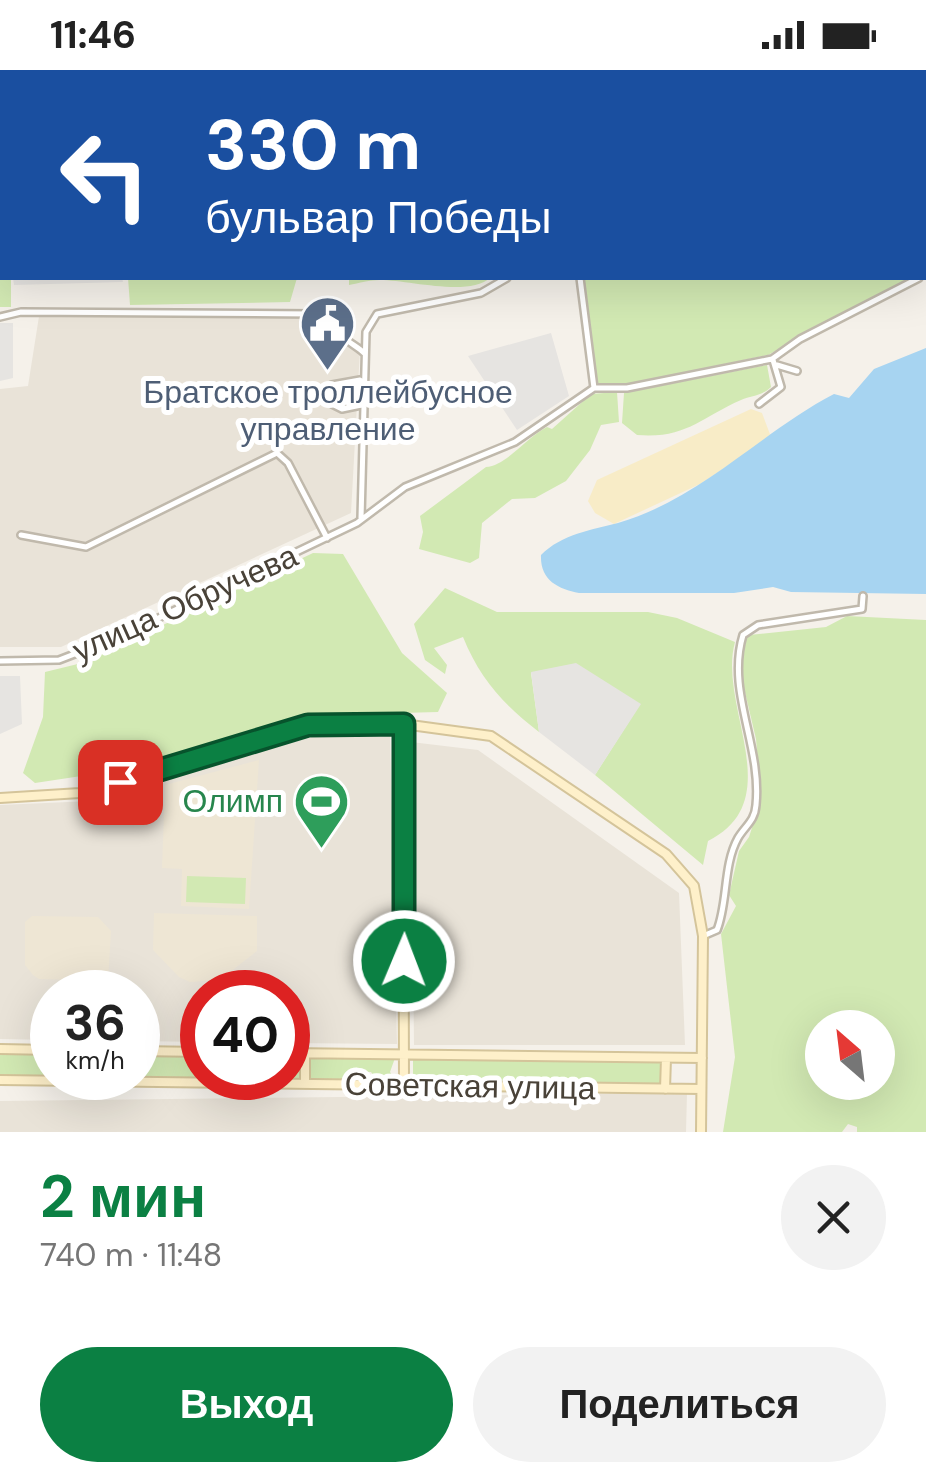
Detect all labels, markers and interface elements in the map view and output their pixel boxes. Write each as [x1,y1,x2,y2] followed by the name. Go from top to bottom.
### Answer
[50,10,136,60] text: 11:46
[205,100,421,191] text: 330 m
[40,110,170,240] icon: left
[205,188,552,247] text: бульвар Победы
[298,293,358,372] public building icon: Братское троллейбусное управление
[143,371,513,450] place label: Братское троллейбусное управление
[66,535,304,671] street label: улица Обручева
[78,740,163,825] pin
[93,755,148,810] icon: arrive
[292,771,352,850] sports icon: Олимп
[183,780,283,822] place label: Олимп
[352,909,456,1013] position arrow
[180,970,310,1100] speed limit sign: 40
[64,990,126,1056] text: 36
[805,1010,895,1100] north arrow
[805,1010,895,1100] map controls
[65,1044,125,1077] text: km/h
[344,1063,596,1109] street label: Советская улица
[40,1157,206,1236] text: 2 мин
[781,1165,886,1270] button: close
[40,1234,222,1276] text: 740 m · 11:48
[40,1347,453,1462] button: Выход
[473,1347,886,1462] button: Поделиться

